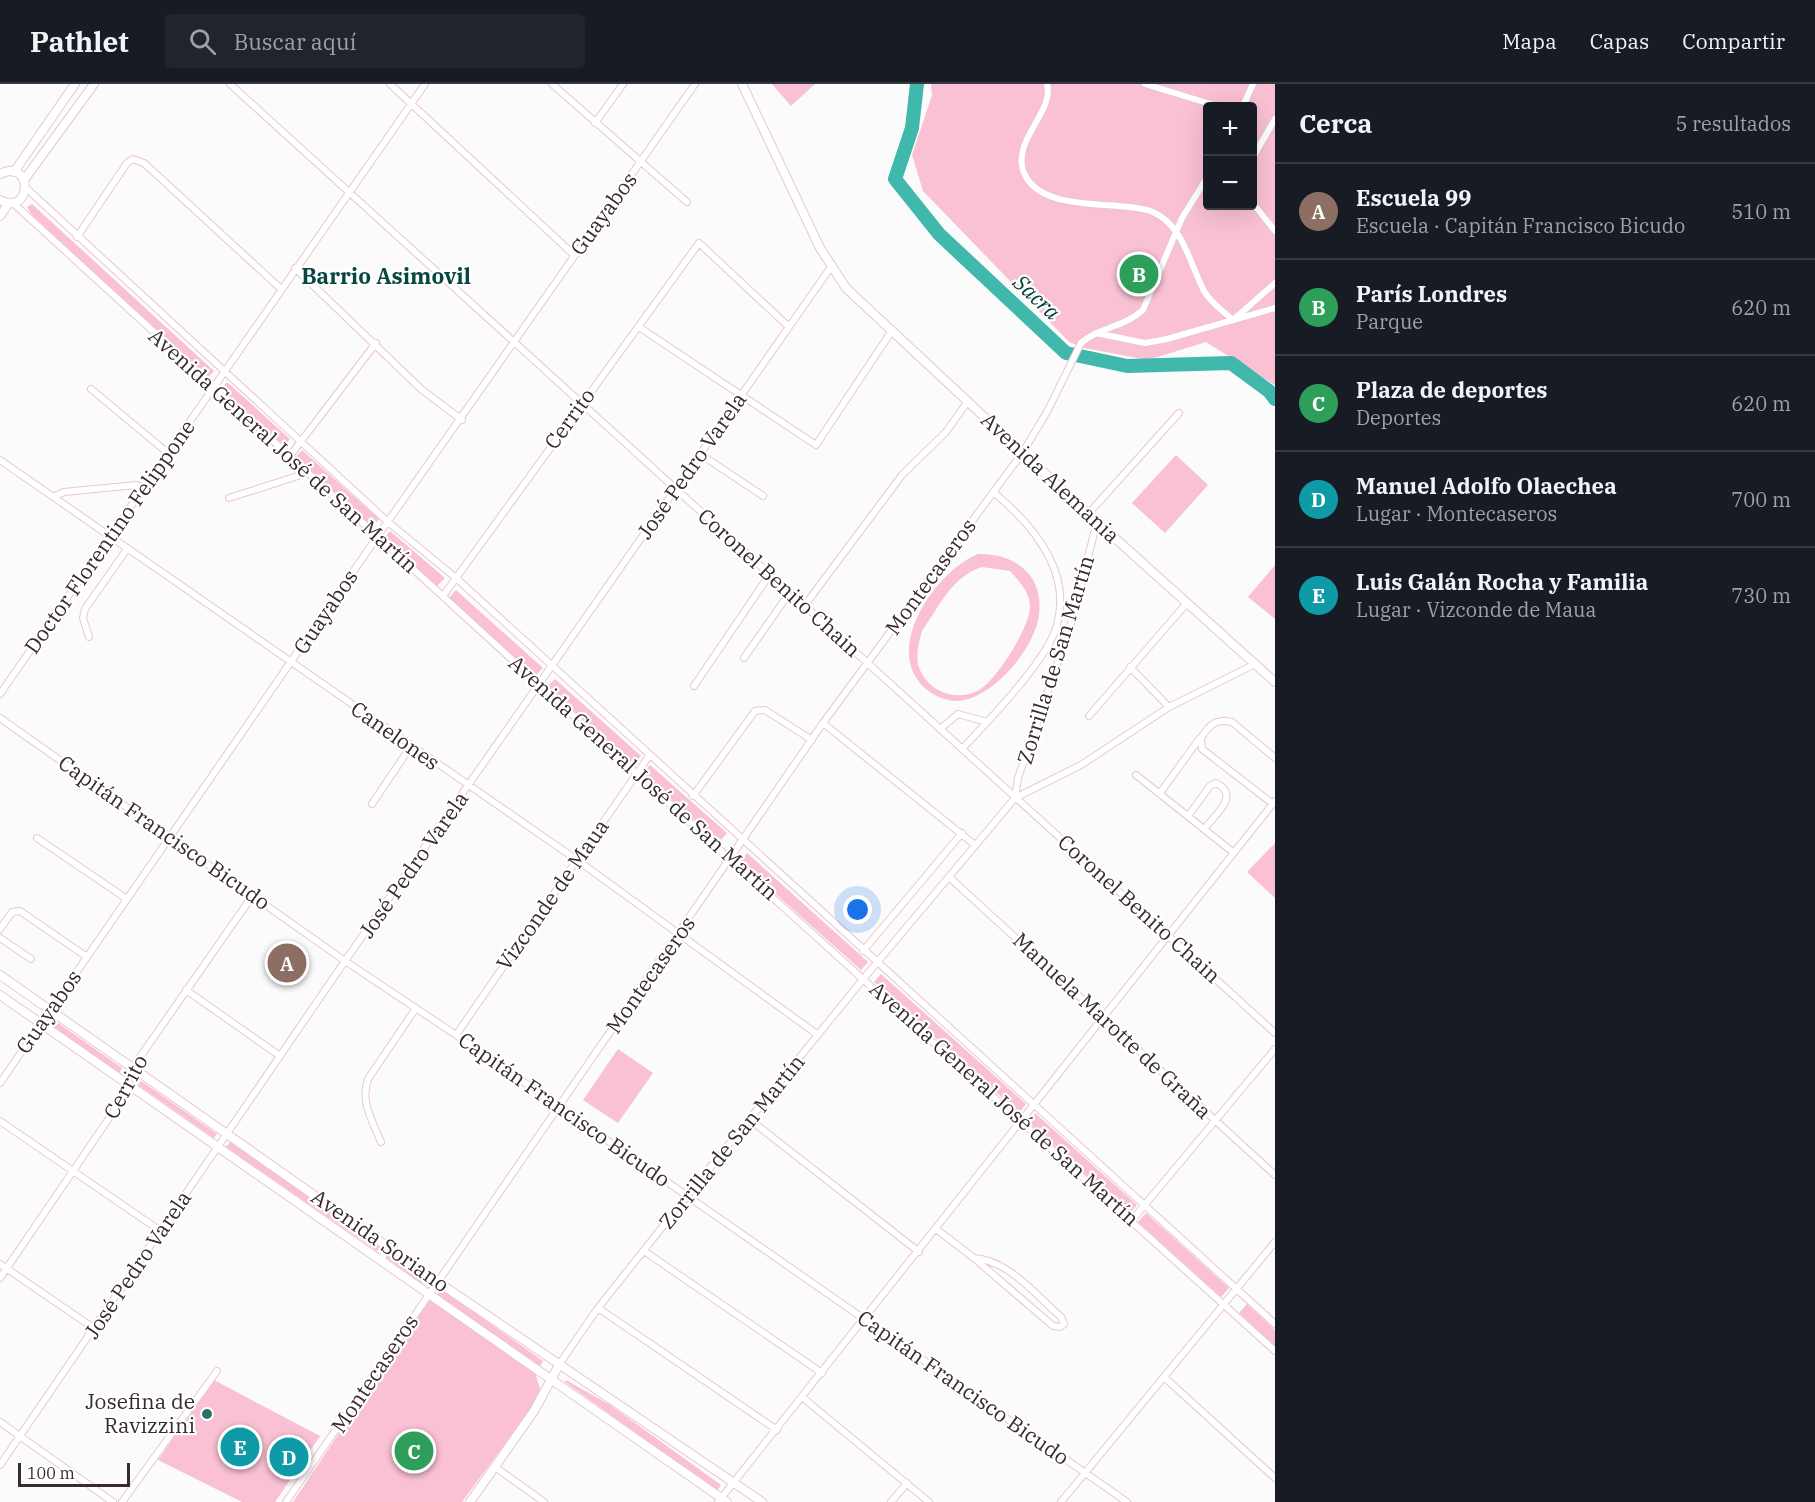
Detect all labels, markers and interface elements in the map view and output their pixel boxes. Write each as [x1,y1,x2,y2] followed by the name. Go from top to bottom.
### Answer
[165,14,585,68] search box
[30,23,129,60] text: Pathlet
[186,25,219,58] icon: search
[234,27,356,56] text: Buscar aquí
[1502,27,1557,55] text: Mapa
[1590,27,1649,55] text: Capas
[1682,27,1785,55] text: Compartir
[1203,102,1257,210] map controls
[1203,102,1257,156] button: +
[1299,106,1372,140] text: Cerca
[1675,110,1791,137] text: 5 resultados
[1203,156,1257,210] button: −
[564,166,643,261] street label: Guayabos
[1356,183,1471,212] text: Escuela 99
[1312,198,1325,225] text: A
[1731,198,1791,225] text: 510 m
[1356,212,1685,239] text: Escuela · Capitán Francisco Bicudo
[1120,252,1158,297] pin: B
[301,261,471,290] district label: Barrio Asimovil
[1007,267,1067,326] water label: Sacra
[1356,279,1507,308] text: París Londres
[1311,294,1326,321] text: B
[1731,294,1791,321] text: 620 m
[1356,308,1423,335] text: Parque
[143,322,424,579] street label: Avenida General José de San Martín
[1356,375,1547,404] text: Plaza de deportes
[538,382,601,455] street label: Cerrito
[630,387,752,544] street label: José Pedro Varela
[1312,390,1325,417] text: C
[1731,390,1791,417] text: 620 m
[1356,404,1441,431] text: Deportes
[975,406,1126,549] street label: Avenida Alemania
[18,414,201,659] street label: Doctor Florentino Felippone
[1356,471,1617,500] text: Manuel Adolfo Olaechea
[1311,486,1326,513] text: D
[1731,486,1791,513] text: 700 m
[1356,500,1557,527] text: Lugar · Montecaseros
[692,502,867,663] street label: Coronel Benito Chain
[878,513,982,640] street label: Montecaseros
[1010,552,1100,768] street label: Zorrilla de San Martín
[287,564,364,659] street label: Guayabos
[1356,567,1648,596] text: Luis Galán Rocha y Familia
[1312,582,1325,609] text: E
[1731,582,1791,609] text: 730 m
[1356,596,1596,623] text: Lugar · Vizconde de Maua
[503,649,784,906] street label: Avenida General José de San Martín
[346,694,446,776] street label: Canelones
[53,748,276,916] street label: Capitán Francisco Bicudo
[352,786,474,943] street label: José Pedro Varela
[490,813,615,976] street label: Vizconde de Maua
[1052,828,1227,989] street label: Coronel Benito Chain
[843,895,872,924] your location
[599,910,701,1039] street label: Montecaseros
[1008,926,1218,1125] street label: Manuela Marotte de Graña
[268,940,306,986] pin: A
[9,964,87,1059] street label: Guayabos
[864,975,1145,1232] street label: Avenida General José de San Martín
[453,1025,676,1193] street label: Capitán Francisco Bicudo
[652,1048,810,1235] street label: Zorrilla de San Martín
[97,1049,154,1124] street label: Cerrito
[306,1182,455,1298] street label: Avenida Soriano
[77,1185,197,1344] street label: José Pedro Varela
[852,1303,1075,1471] street label: Capitán Francisco Bicudo
[324,1309,424,1438] street label: Montecaseros
[85,1387,195,1439] place label: Josefina de Ravizzini
[200,1407,214,1421] marker: Josefina de Ravizzini
[220,1424,260,1470] pin: E
[394,1428,434,1474] pin: C
[270,1434,308,1480] pin: D
[18,1460,130,1488] scale bar
[27,1463,75,1483] text: 100 m

